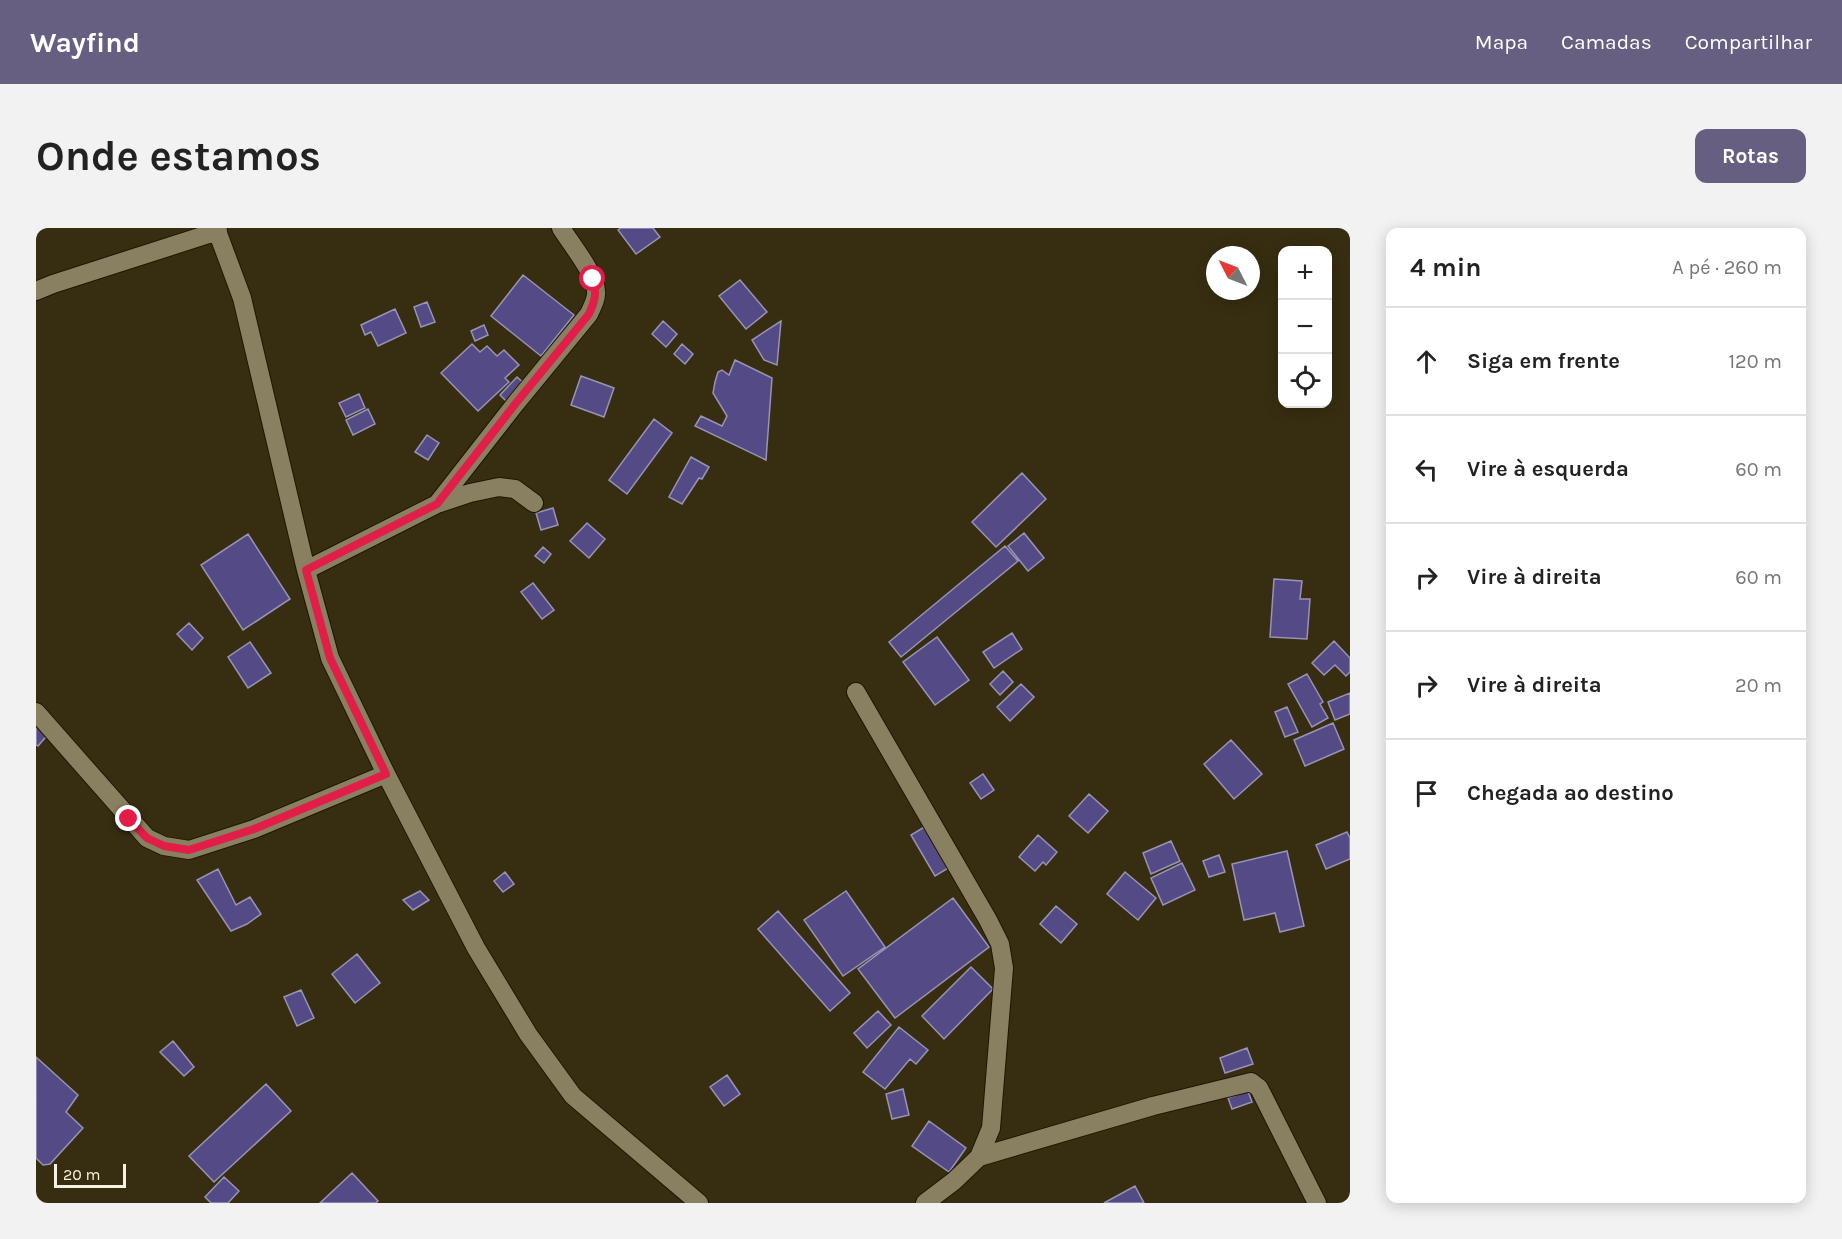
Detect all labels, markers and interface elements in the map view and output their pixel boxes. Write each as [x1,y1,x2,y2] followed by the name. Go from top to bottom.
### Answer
[30,26,140,59] text: Wayfind
[1475,30,1528,54] text: Mapa
[1561,30,1652,54] text: Camadas
[1685,30,1812,54] text: Compartilhar
[1695,129,1806,183] button: Rotas
[36,131,321,181] text: Onde estamos
[1206,246,1260,300] north arrow
[1278,246,1332,408] map controls
[1278,246,1332,300] button: +
[1410,252,1481,283] text: 4 min
[1672,256,1782,279] text: A pé · 260 m
[579,265,605,291] route start
[1278,300,1332,354] button: −
[1410,345,1443,378] icon: ahead
[1467,348,1620,374] text: Siga em frente
[1728,350,1782,373] text: 120 m
[1278,354,1332,408] button: locate
[1410,453,1443,486] icon: left
[1467,456,1629,482] text: Vire à esquerda
[1735,458,1782,481] text: 60 m
[1410,561,1443,594] icon: right
[1467,564,1602,590] text: Vire à direita
[1735,566,1782,589] text: 60 m
[1410,669,1443,702] icon: right
[1467,672,1602,698] text: Vire à direita
[1735,674,1782,697] text: 20 m
[1410,777,1443,810] icon: arrive
[1467,780,1674,806] text: Chegada ao destino
[115,805,141,831] route end
[54,1161,126,1188] scale bar
[63,1165,101,1184] text: 20 m

